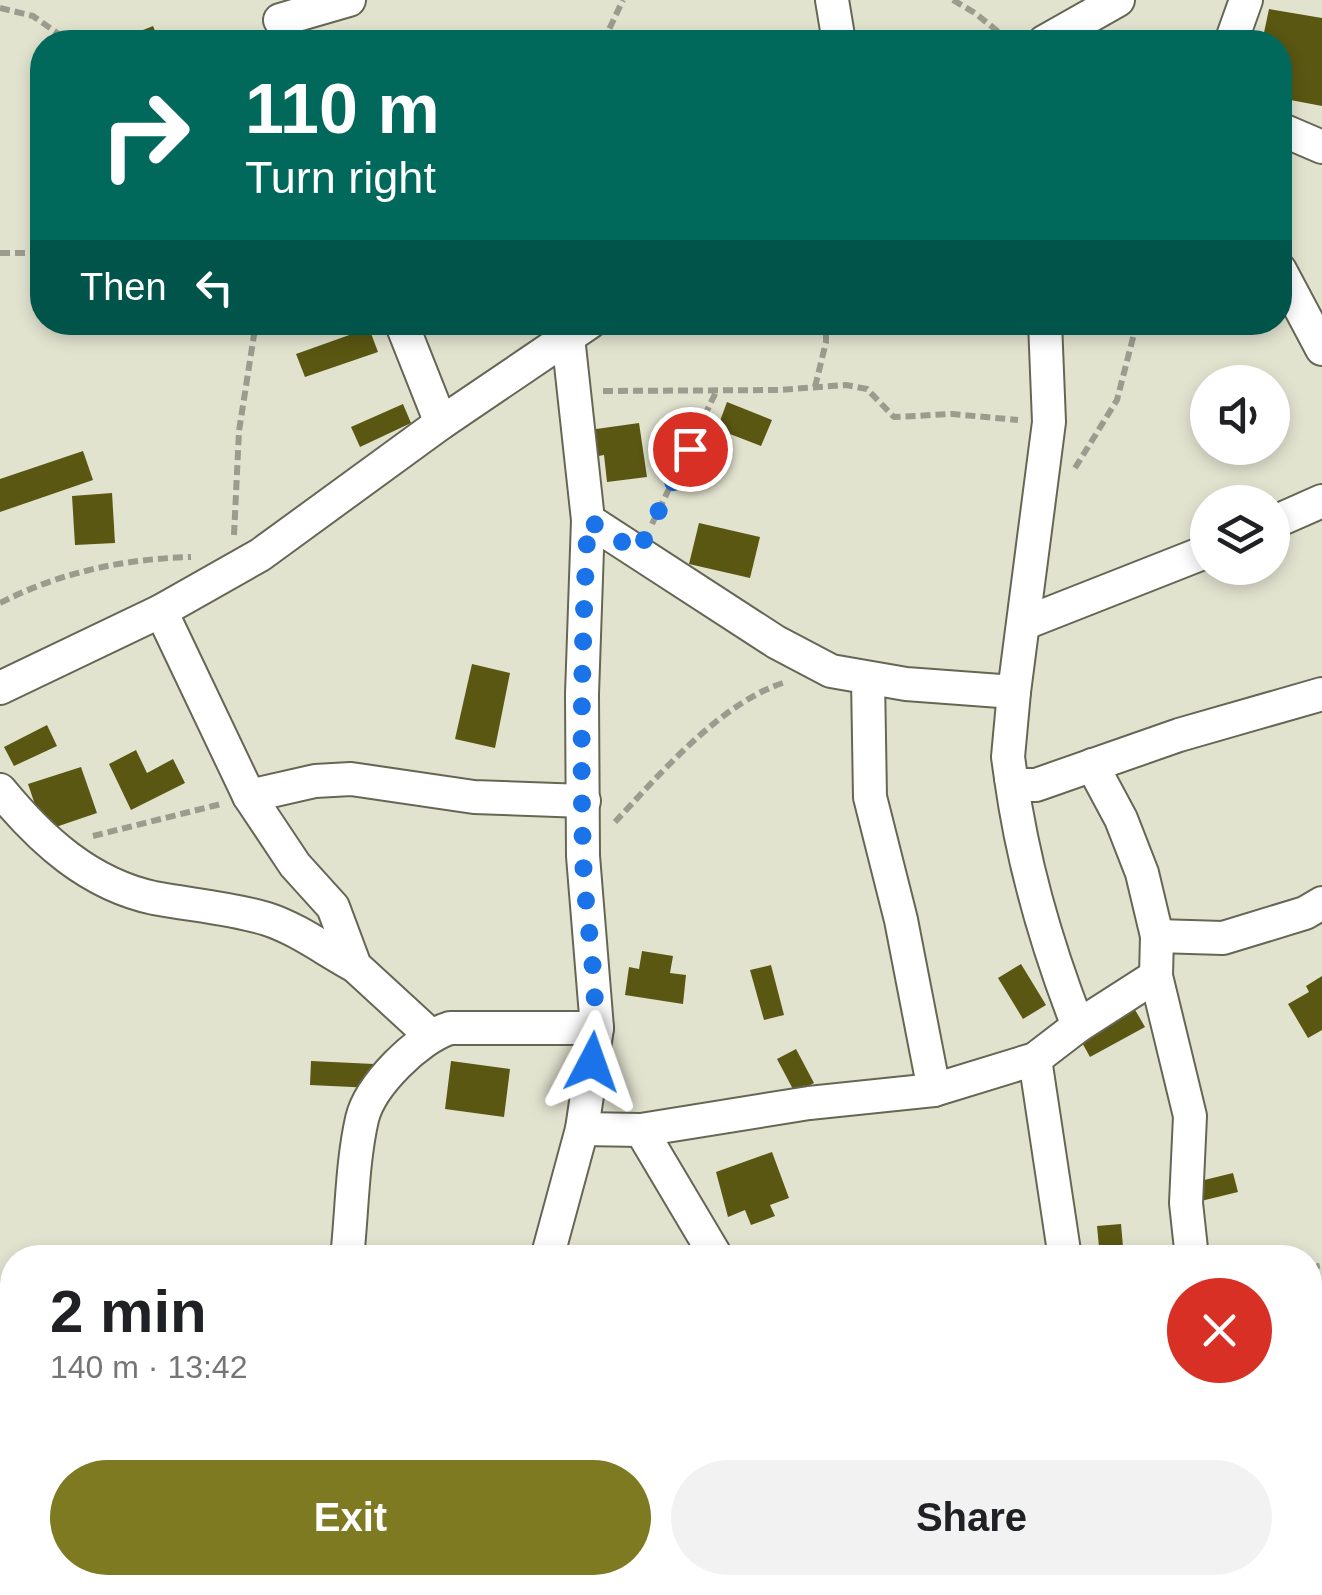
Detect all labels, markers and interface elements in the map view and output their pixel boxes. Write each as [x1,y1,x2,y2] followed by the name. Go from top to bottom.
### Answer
[80,70,210,200] icon: right
[245,70,440,148] text: 110 m
[245,152,436,203] text: Turn right
[187,260,242,315] icon: left
[80,266,167,308] text: Then
[1190,365,1290,585] map controls
[1190,365,1290,465] button: sound
[648,407,733,492] pin
[663,422,718,477] icon: arrive
[1190,485,1290,585] button: layers
[540,1010,644,1114] position arrow
[50,1278,207,1345] text: 2 min
[1167,1278,1272,1383] button: close
[50,1349,247,1385] text: 140 m · 13:42
[50,1460,651,1575] button: Exit
[671,1460,1272,1575] button: Share

